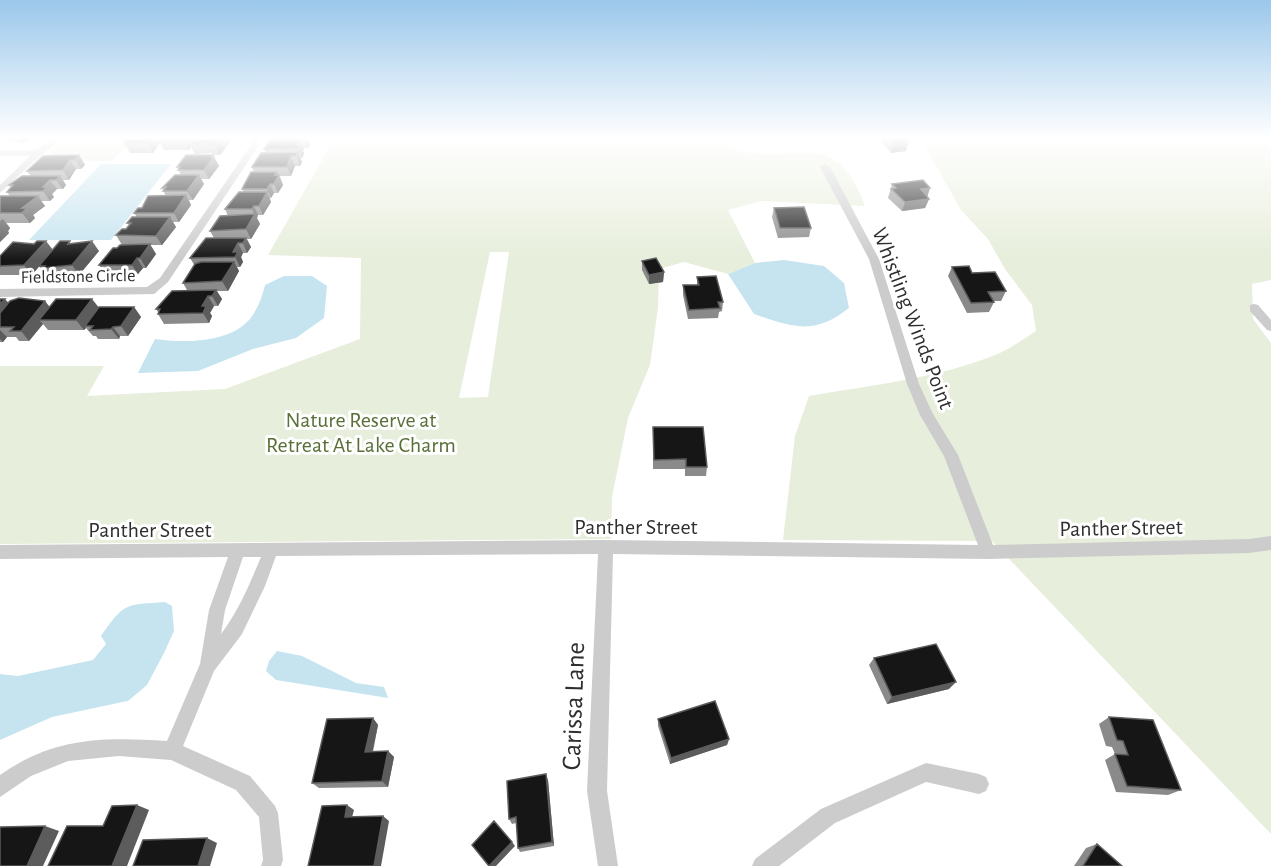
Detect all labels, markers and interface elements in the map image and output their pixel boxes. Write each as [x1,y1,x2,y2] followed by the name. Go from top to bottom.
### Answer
[868,225,958,412] street label: Whistling Winds Point
[20,267,136,287] street label: Fieldstone Circle
[266,409,456,456] park label: Nature Reserve at Retreat At Lake Charm
[574,516,698,538] street label: Panther Street
[1059,516,1183,540] street label: Panther Street
[88,519,212,541] street label: Panther Street
[558,641,589,771] street label: Carissa Lane

